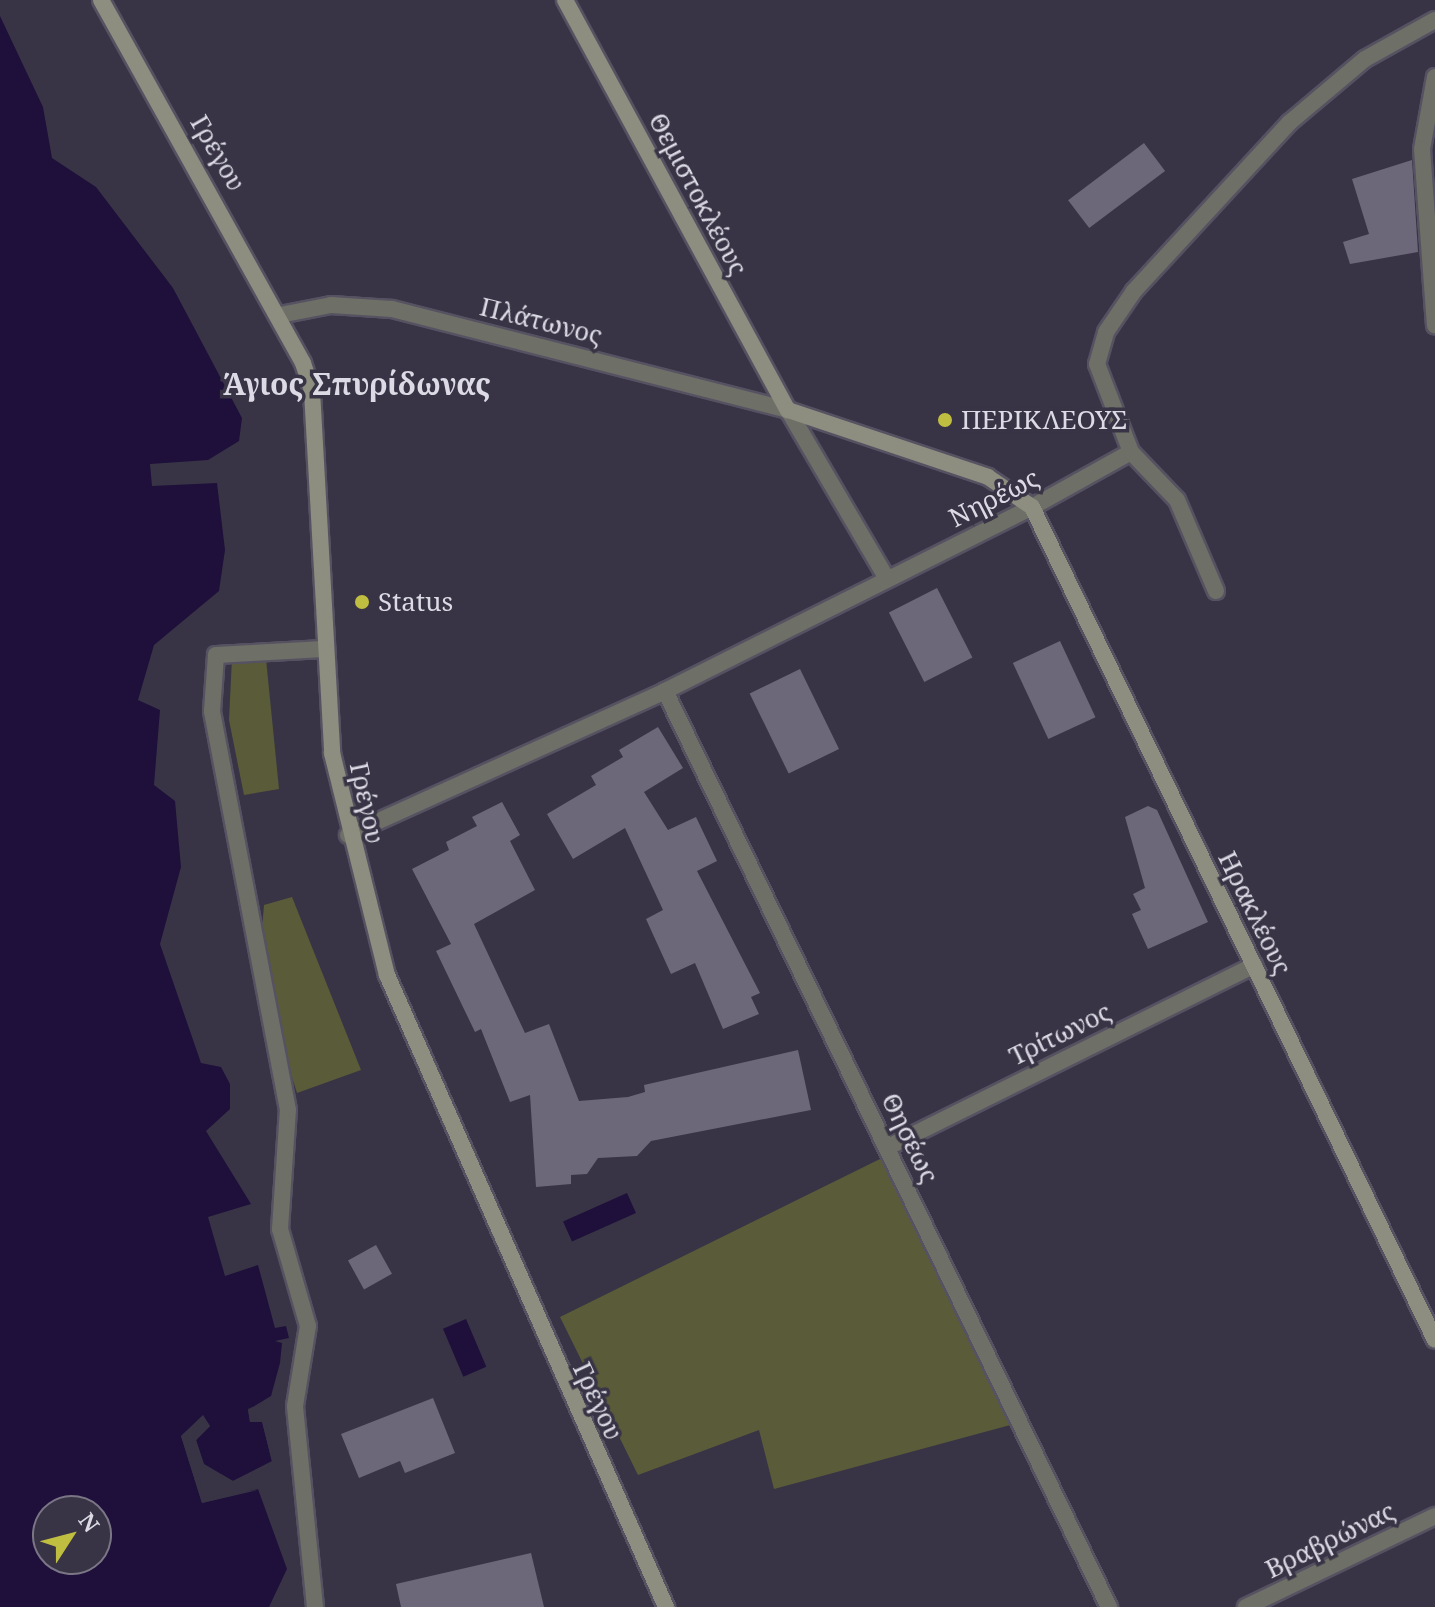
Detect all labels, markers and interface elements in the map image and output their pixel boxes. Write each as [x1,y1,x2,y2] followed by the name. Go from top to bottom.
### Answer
[642,107,754,281] street label: Θεμιστοκλέους
[184,109,252,197] street label: Γρέγου
[477,291,605,351] street label: Πλάτωνος
[223,366,491,402] district label: Άγιος Σπυρίδωνας
[961,404,1127,436] place label: ΠΕΡΙΚΛΕΟΥΣ
[936,411,954,429] marker: ΠΕΡΙΚΛΕΟΥΣ
[944,462,1044,534] street label: Νηρέως
[378,586,453,618] place label: Status
[353,593,371,611] marker: Status
[343,759,391,847] street label: Γρέγου
[1212,846,1298,980] street label: Ηρακλέους
[1004,996,1116,1072] street label: Τρίτωνος
[875,1088,945,1188] street label: Θησέως
[566,1357,630,1445] street label: Γρέγου
[32,1495,112,1575] north arrow
[1260,1495,1400,1585] street label: Βραβρώνας
[73,1506,107,1538] text: N

